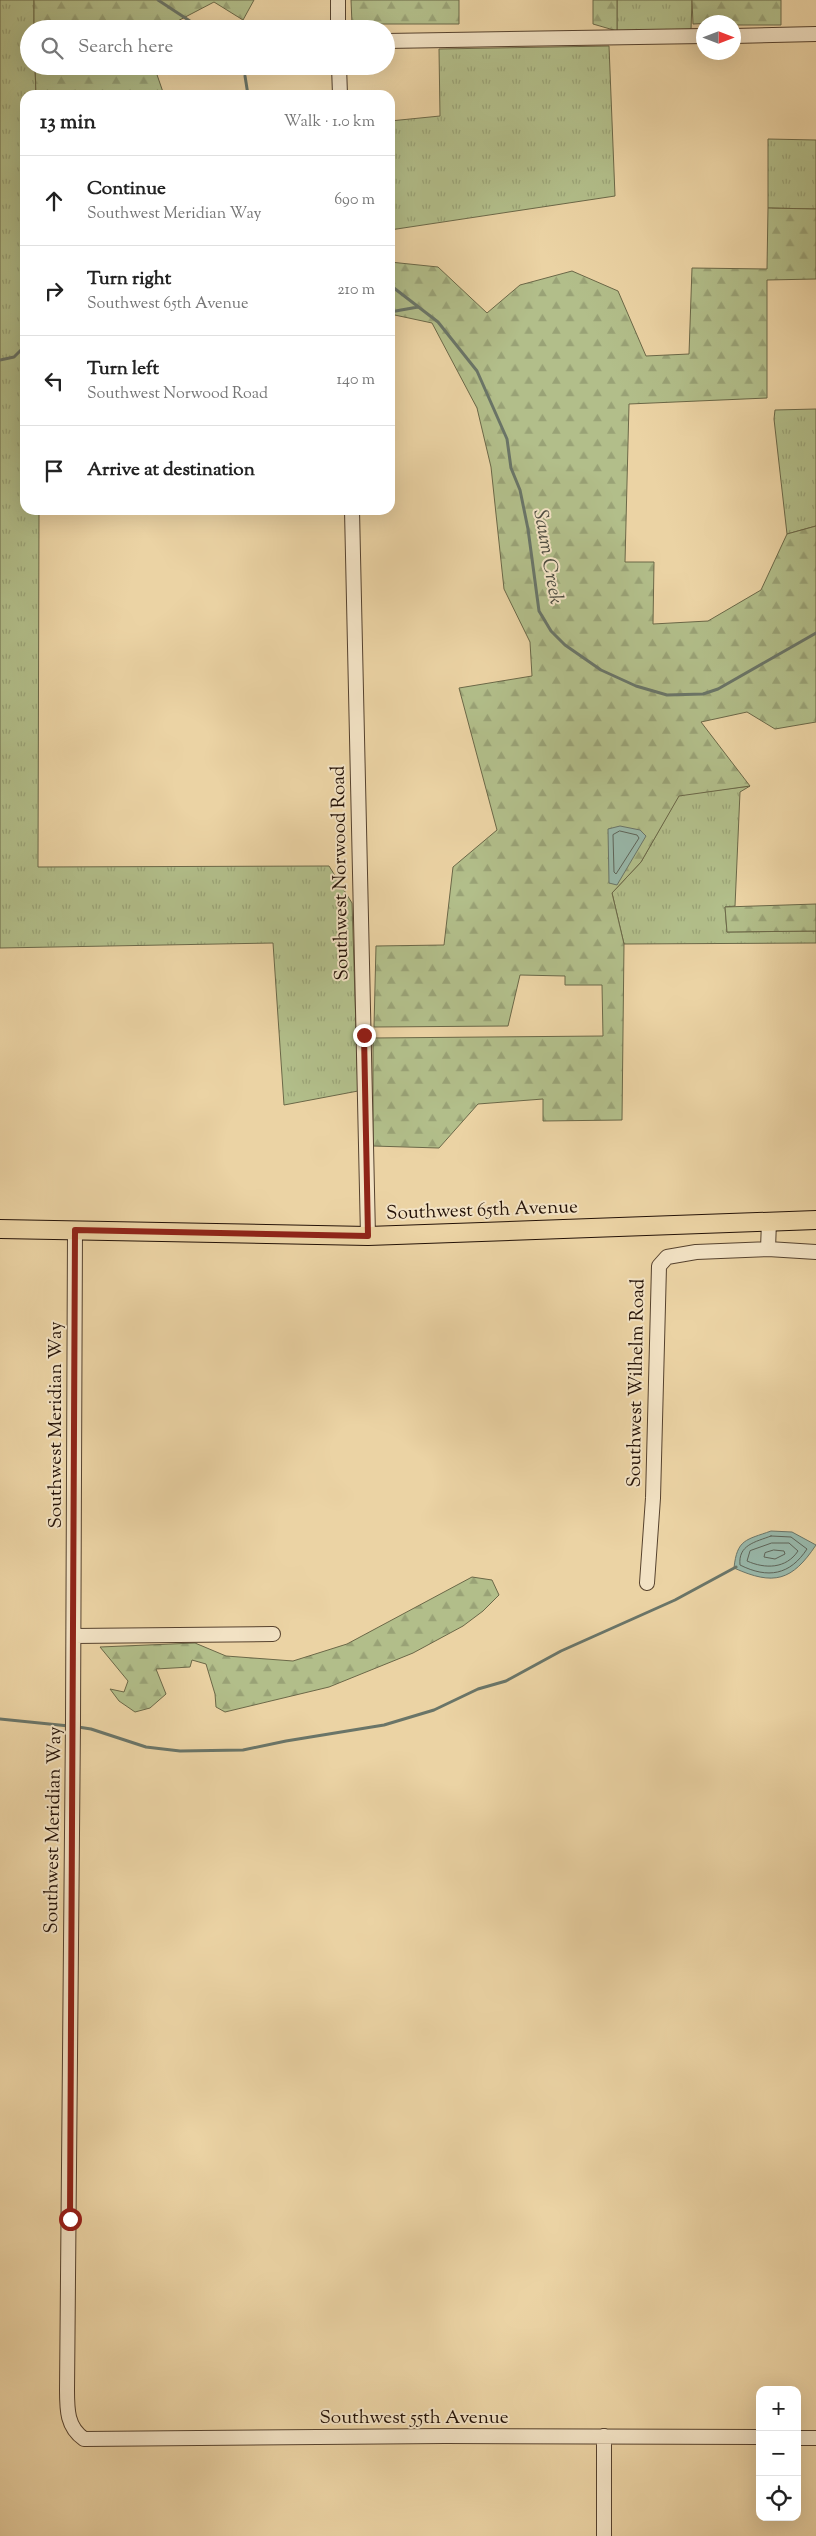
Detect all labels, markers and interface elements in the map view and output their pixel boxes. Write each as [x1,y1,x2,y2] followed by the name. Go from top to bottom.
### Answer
[696,15,741,60] north arrow
[20,20,395,75] search box
[38,34,66,62] icon: search
[78,34,173,61] text: Search here
[40,108,96,138] text: 13 min
[284,111,375,134] text: Walk · 1.0 km
[87,176,166,203] text: Continue
[40,187,68,215] icon: ahead
[334,189,375,212] text: 690 m
[87,203,262,226] text: Southwest Meridian Way
[87,266,171,293] text: Turn right
[40,277,68,305] icon: right
[337,279,375,302] text: 210 m
[87,293,249,316] text: Southwest 65th Avenue
[87,356,159,383] text: Turn left
[40,367,68,395] icon: left
[337,369,375,392] text: 140 m
[87,383,268,406] text: Southwest Norwood Road
[40,457,68,485] icon: arrive
[87,457,255,484] text: Arrive at destination
[524,507,570,607] water label: Saum Creek
[326,765,356,981] street label: Southwest Norwood Road
[353,1024,376,1047] route end
[386,1194,578,1228] street label: Southwest 65th Avenue
[622,1278,652,1488] street label: Southwest Wilhelm Road
[43,1321,70,1529] street label: Southwest Meridian Way
[39,1726,69,1934] street label: Southwest Meridian Way
[59,2208,82,2231] route start
[756,2386,801,2521] map controls
[756,2386,801,2431] button: +
[320,2405,509,2432] street label: Southwest 55th Avenue
[756,2431,801,2476] button: −
[756,2476,801,2521] button: locate

